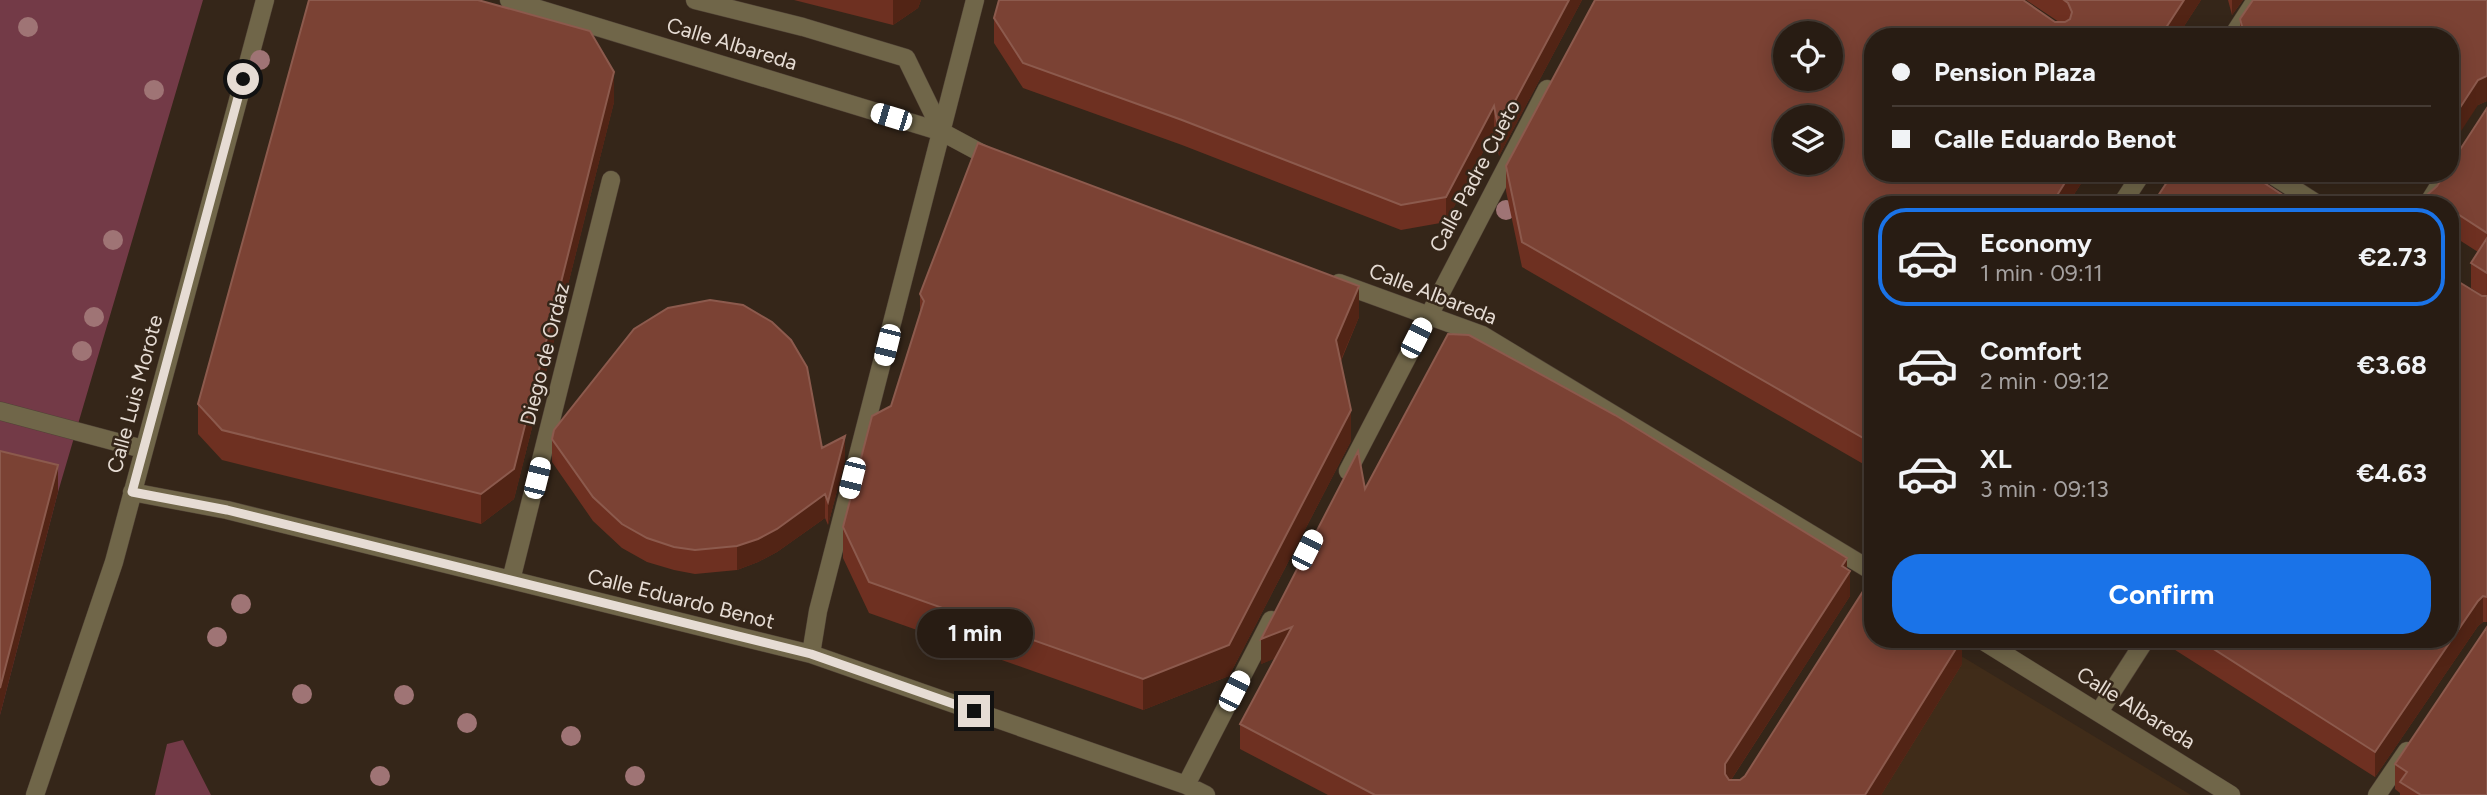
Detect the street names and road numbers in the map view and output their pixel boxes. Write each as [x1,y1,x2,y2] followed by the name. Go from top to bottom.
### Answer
[664,12,800,75] street label: Calle Albareda
[1424,95,1525,256] street label: Calle Padre Cueto
[1366,258,1501,329] street label: Calle Albareda
[515,280,574,428] street label: Diego de Ordaz
[101,312,168,476] street label: Calle Luis Morote
[585,563,777,634] street label: Calle Eduardo Benot
[2072,661,2200,754] street label: Calle Albareda

